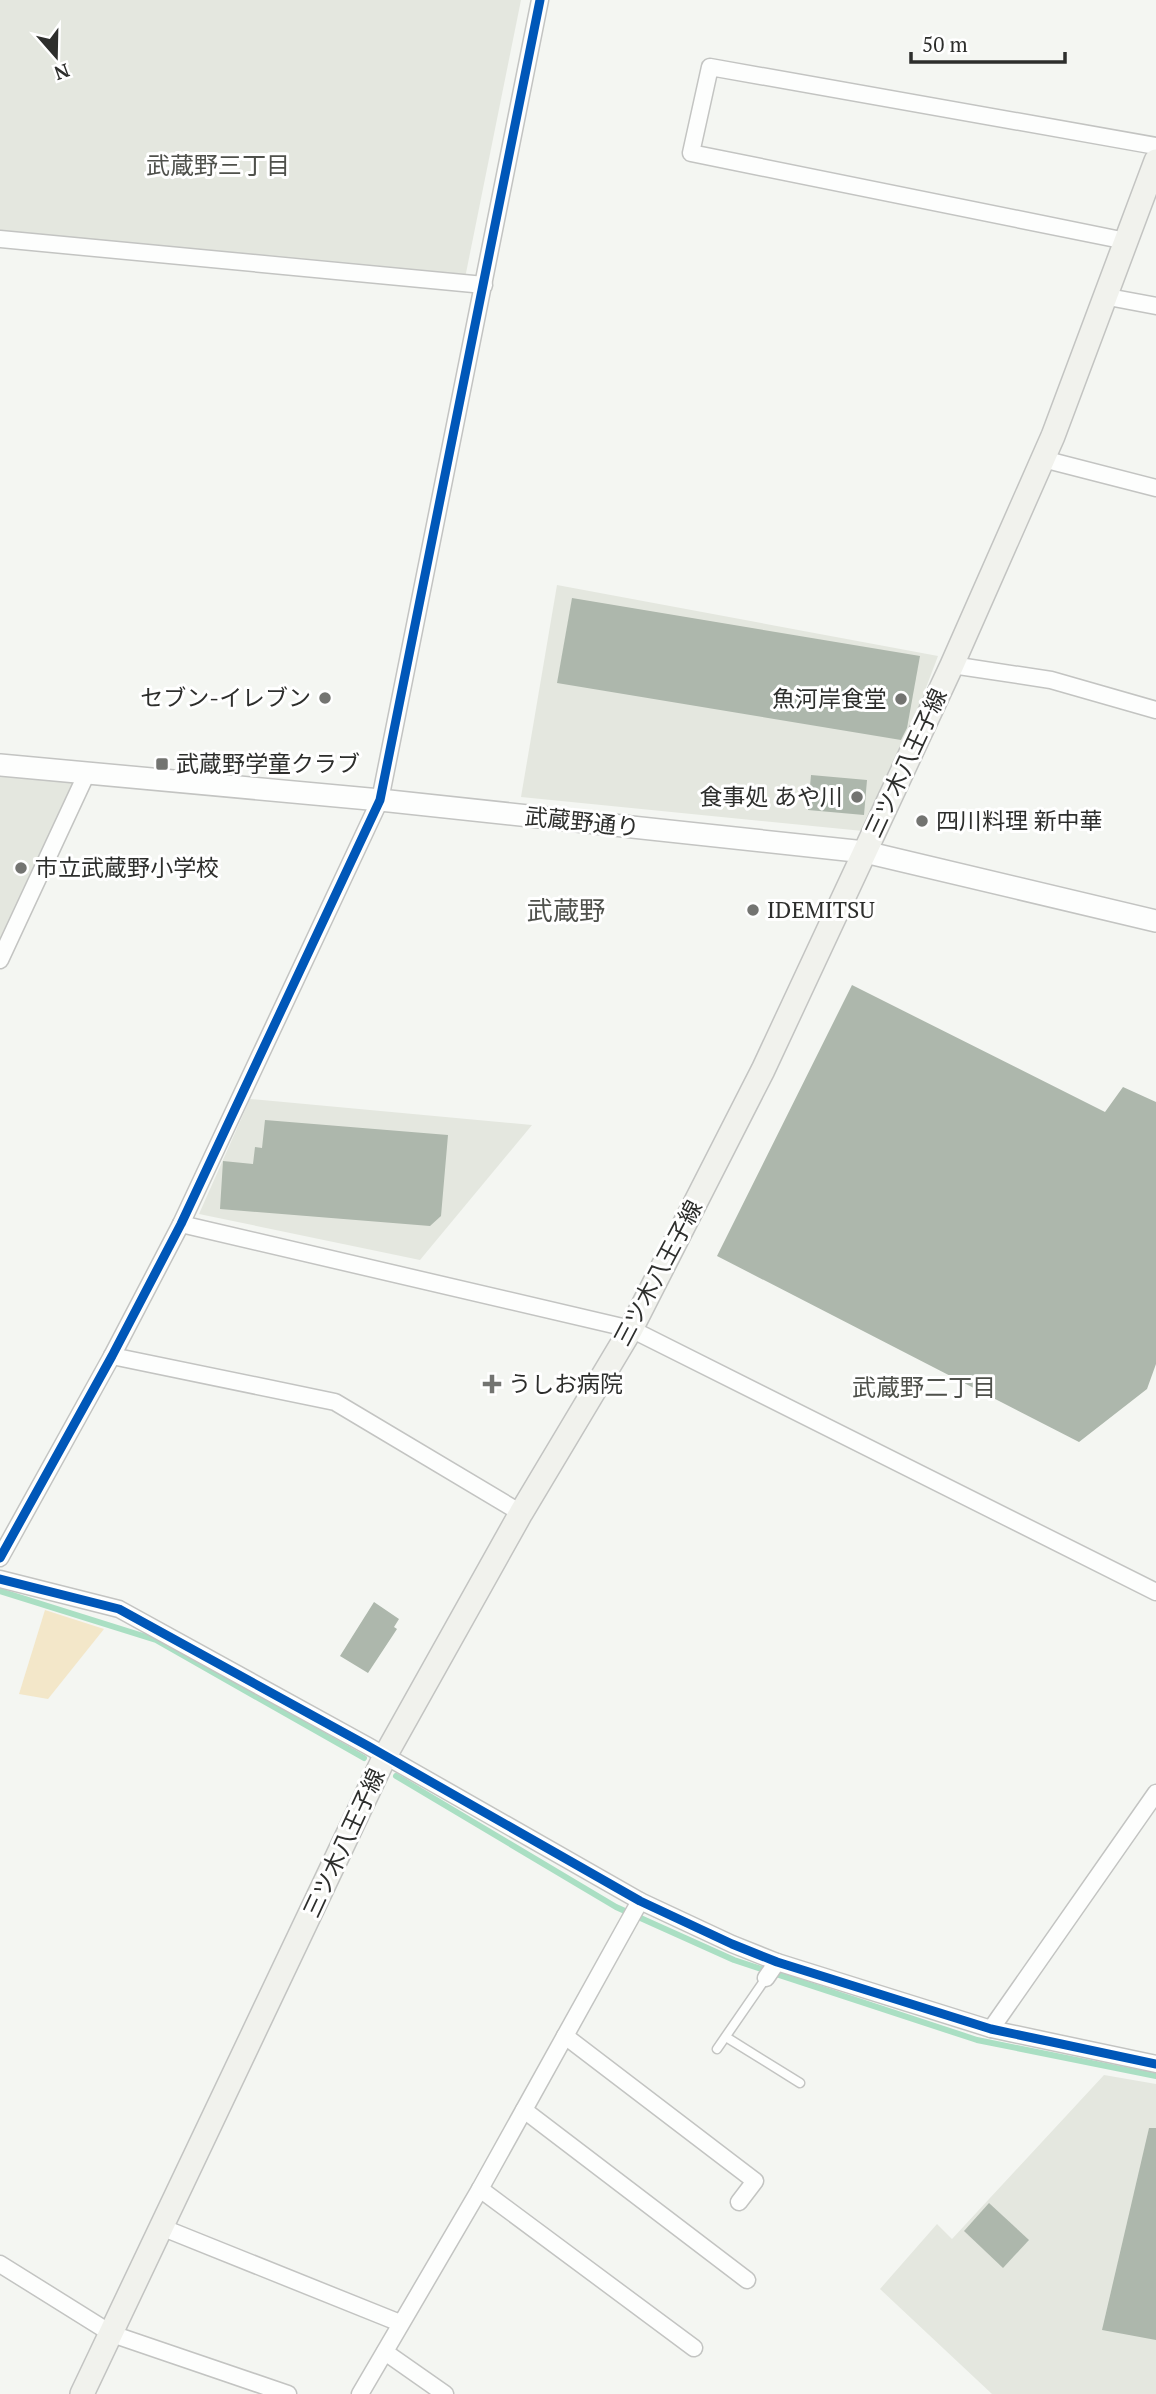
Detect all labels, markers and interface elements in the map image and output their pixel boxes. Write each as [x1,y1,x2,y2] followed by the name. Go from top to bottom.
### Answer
[21,21,91,91] north arrow
[911,21,1065,65] scale bar
[922,30,968,58] text: 50 m
[50,58,73,87] text: N
[146,149,290,181] district label: 武蔵野三丁目
[140,682,311,713] place label: セブン-イレブン
[772,683,887,714] place label: 魚河岸食堂
[857,683,954,842] street label: 三ツ木八王子線
[317,690,333,706] marker: セブン-イレブン
[893,691,909,707] marker: 魚河岸食堂
[176,748,360,779] place label: 武蔵野学童クラブ
[154,756,170,772] marker: 武蔵野学童クラブ
[699,781,843,812] place label: 食事処 あや川
[849,789,865,805] marker: 食事処 あや川
[523,800,641,843] street label: 武蔵野通り
[936,805,1103,836] place label: 四川料理 新中華
[914,813,930,829] marker: 四川料理 新中華
[35,852,219,883] place label: 市立武蔵野小学校
[13,860,29,876] marker: 市立武蔵野小学校
[527,893,605,927] district label: 武蔵野
[767,894,875,925] place label: IDEMITSU
[745,902,761,918] marker: IDEMITSU
[606,1194,709,1351] street label: 三ツ木八王子線
[508,1368,623,1399] place label: うしお病院
[852,1371,996,1403] district label: 武蔵野二丁目
[482,1374,502,1394] marker: うしお病院
[295,1763,392,1922] street label: 三ツ木八王子線

